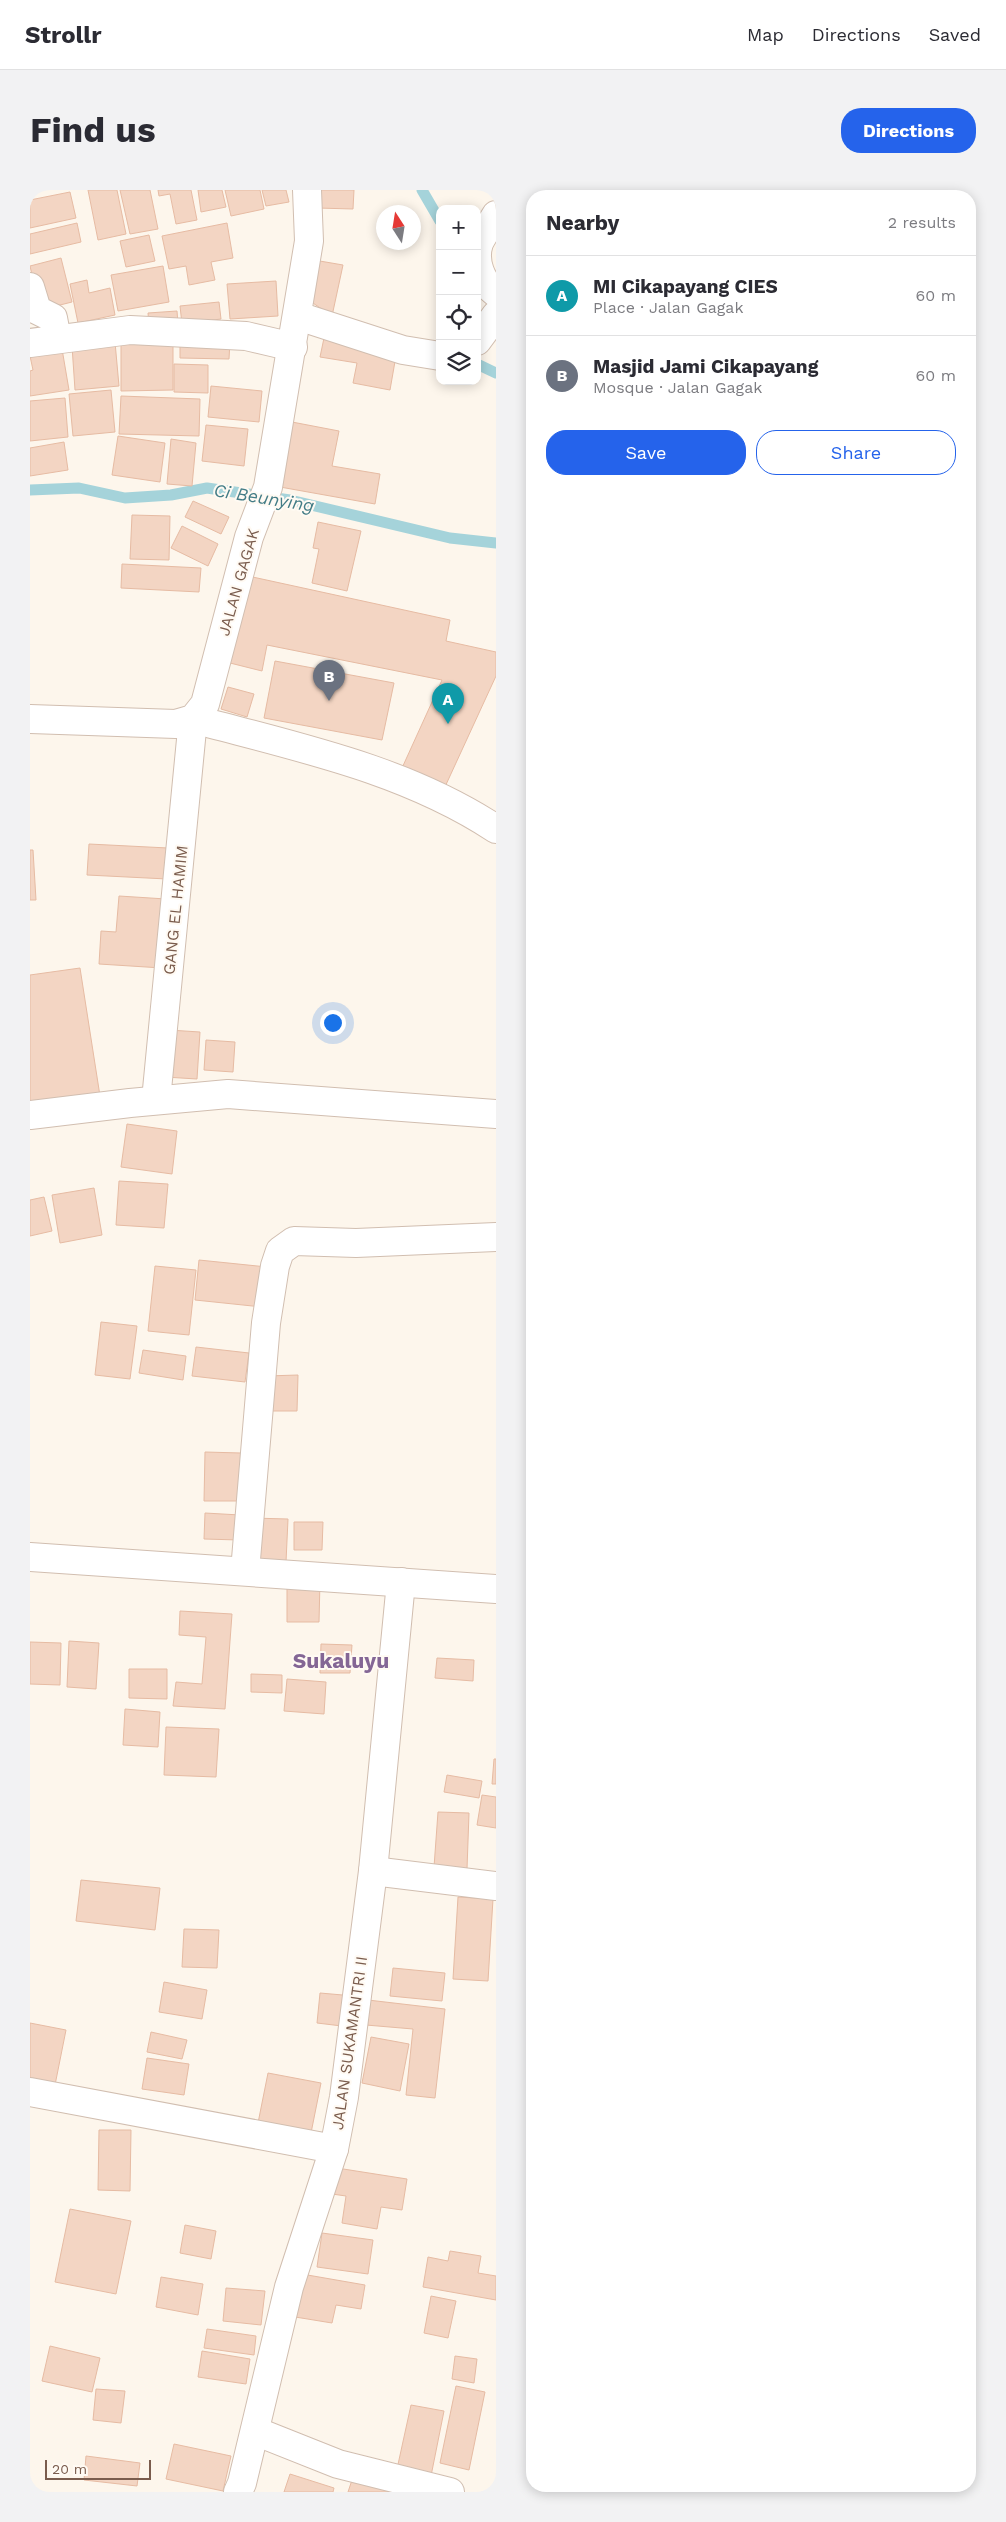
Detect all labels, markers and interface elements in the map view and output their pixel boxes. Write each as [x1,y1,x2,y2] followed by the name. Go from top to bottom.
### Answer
[25,21,102,49] text: Strollr
[747,24,784,45] text: Map
[812,24,901,45] text: Directions
[929,24,981,45] text: Saved
[841,108,976,153] button: Directions
[30,109,156,151] text: Find us
[376,205,421,250] north arrow
[436,205,481,385] map controls
[436,205,481,250] button: +
[546,210,619,235] text: Nearby
[888,213,956,232] text: 2 results
[436,250,481,295] button: −
[593,275,778,298] text: MI Cikapayang CIES
[557,286,567,305] text: A
[916,286,956,305] text: 60 m
[436,295,481,340] button: locate
[593,298,743,317] text: Place · Jalan Gagak
[436,340,481,385] button: layers
[593,355,818,378] text: Masjid Jami Cikapayang
[557,366,567,385] text: B
[916,366,956,385] text: 60 m
[593,378,762,397] text: Mosque · Jalan Gagak
[546,430,746,475] button: Save
[756,430,956,475] button: Share
[212,479,316,516] water label: Ci Beunying
[214,526,263,638] street label: JALAN GAGAK
[313,660,345,701] pin: B
[432,683,464,724] pin: A
[159,844,192,976] street label: GANG EL HAMIM
[320,1010,346,1036] your location
[293,1648,389,1673] district label: Sukaluyu
[328,1955,371,2131] street label: JALAN SUKAMANTRI II
[45,2457,151,2480] scale bar
[52,2461,87,2477] text: 20 m

